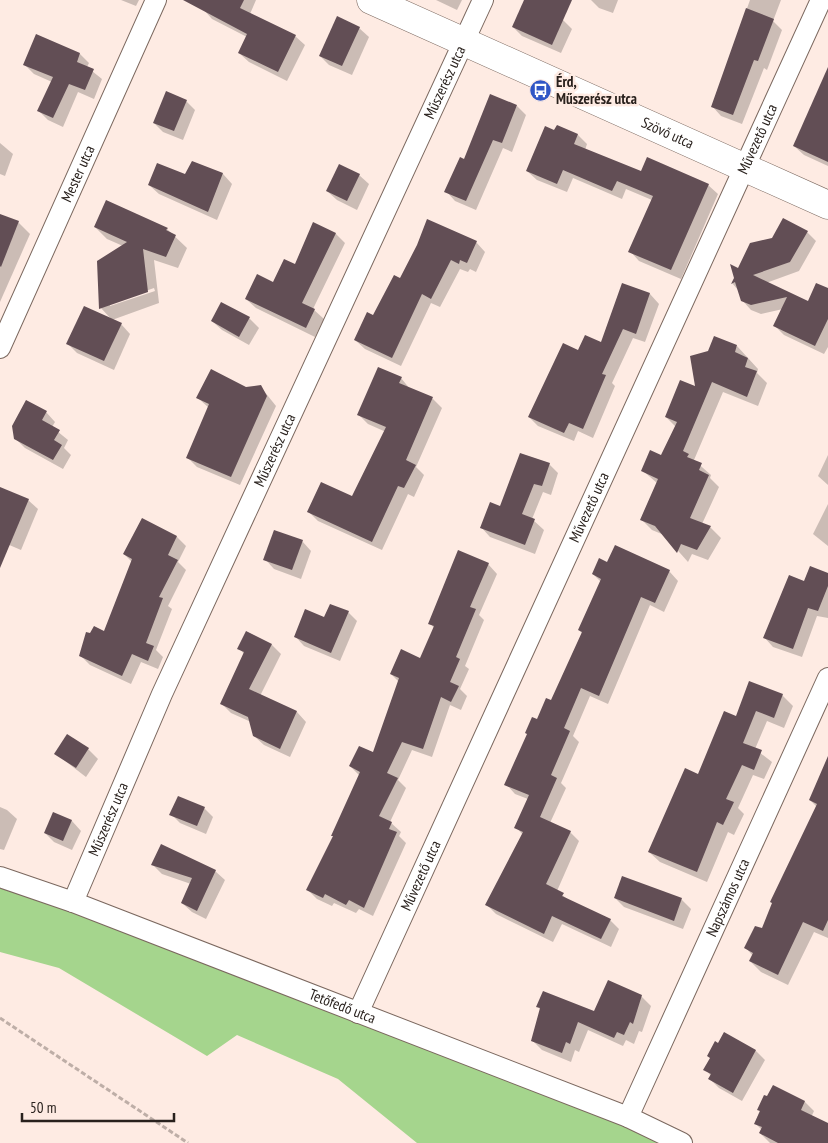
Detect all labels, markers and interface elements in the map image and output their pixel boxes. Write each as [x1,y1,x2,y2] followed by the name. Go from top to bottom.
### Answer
[419,43,469,122] street label: Műszerész utca
[556,72,637,108] place label: Érd, Műszerész utca
[528,79,552,103] bus stop icon: Érd, Műszerész utca
[733,101,781,177] street label: Művezető utca
[639,113,697,153] street label: Szövő utca
[57,142,99,205] street label: Mester utca
[249,410,299,489] street label: Műszerész utca
[564,469,613,545] street label: Művezető utca
[84,779,132,859] street label: Műszerész utca
[396,837,445,914] street label: Művezető utca
[701,856,753,939] street label: Napszámos utca
[306,984,379,1027] street label: Tetőfedő utca
[22,1090,175,1122] scale bar
[30,1098,56,1117] text: 50 m

